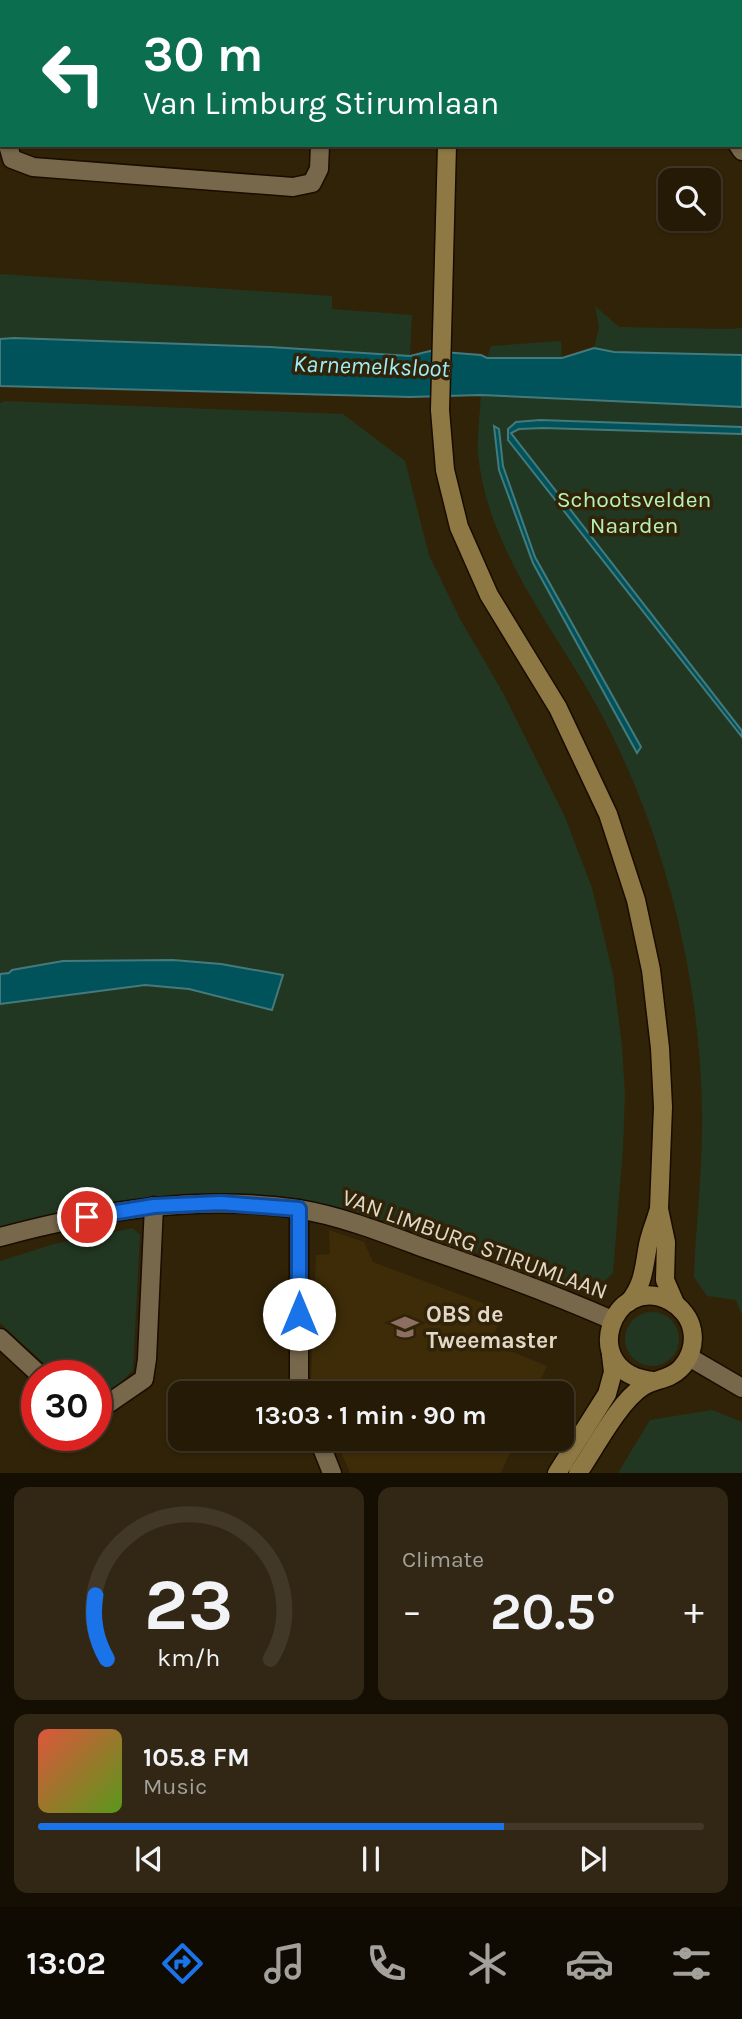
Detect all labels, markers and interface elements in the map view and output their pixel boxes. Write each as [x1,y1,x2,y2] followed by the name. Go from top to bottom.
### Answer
[143,26,263,83] text: 30 m
[28,28,119,119] icon: left
[143,85,499,122] text: Van Limburg Stirumlaan
[658,168,721,231] map controls
[658,168,721,231] button: search
[292,349,450,383] water label: Karnemelksloot
[557,486,711,539] park label: Schootsvelden Naarden
[339,1184,611,1305] street label: VAN LIMBURG STIRUMLAAN
[57,1187,117,1247] pin
[68,1198,106,1236] icon: arrive
[262,1277,336,1351] position arrow
[426,1301,557,1354] place label: OBS de Tweemaster
[390,1312,420,1342] school or university icon: OBS de Tweemaster
[21,1360,112,1451] speed limit sign: 30
[255,1400,487,1431] text: 13:03 · 1 min · 90 m
[402,1546,484,1573] text: Climate
[144,1563,234,1648] text: 23
[490,1581,616,1642] text: 20.5°
[402,1589,422,1634] text: −
[684,1589,704,1634] text: +
[157,1643,221,1672] text: km/h
[143,1742,250,1773] text: 105.8 FM
[143,1773,207,1800] text: Music
[130,1840,168,1878] icon: previous
[352,1840,390,1878] icon: pause
[574,1840,612,1878] icon: next
[158,1939,207,1988] icon: directions
[260,1939,309,1988] icon: music
[362,1939,411,1988] icon: phone
[463,1939,512,1988] icon: climate
[565,1939,614,1988] icon: car
[667,1939,716,1988] icon: filters
[26,1945,106,1982] text: 13:02

